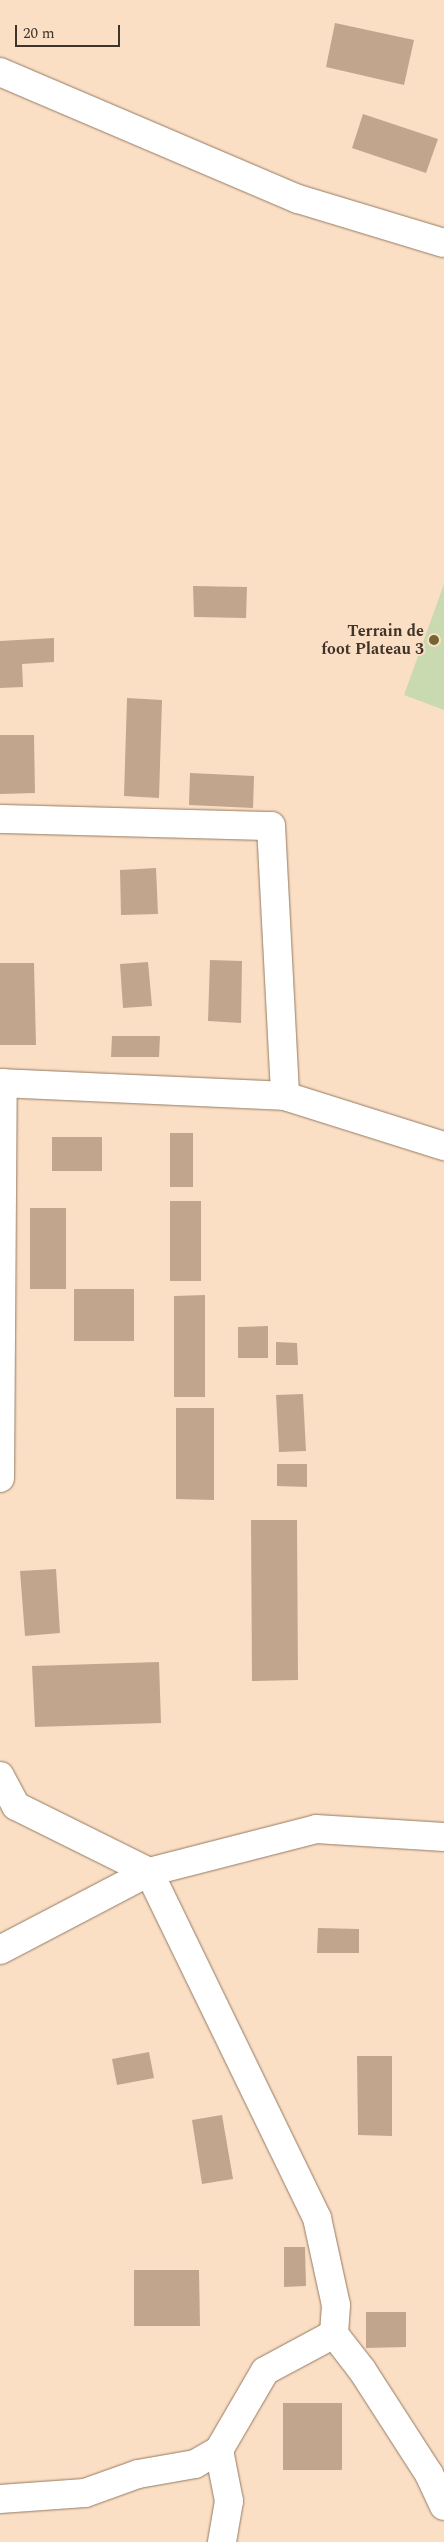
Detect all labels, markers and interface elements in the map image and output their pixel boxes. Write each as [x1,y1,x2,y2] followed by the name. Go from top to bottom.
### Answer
[18,15,122,47] scale bar
[23,22,55,45] text: 20 m
[321,621,424,659] place label: Terrain de foot Plateau 3
[428,634,440,646] marker: Terrain de foot Plateau 3

